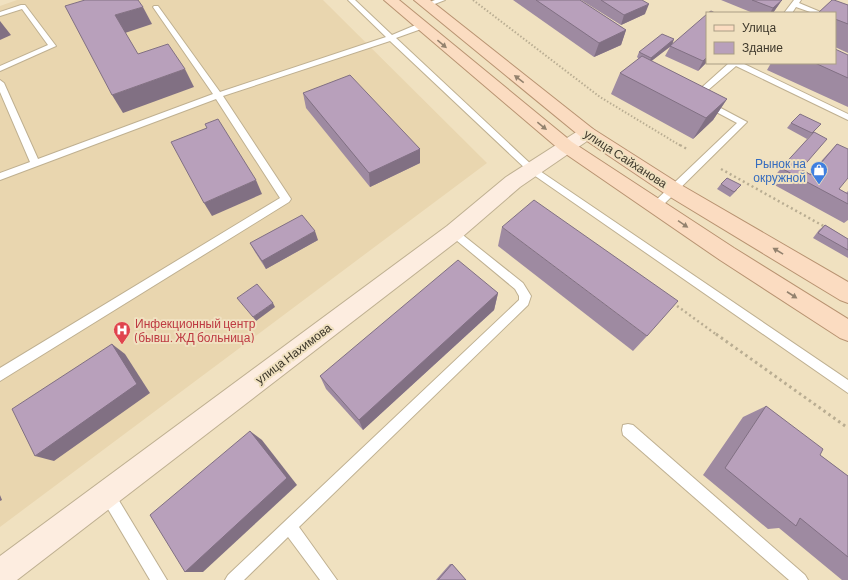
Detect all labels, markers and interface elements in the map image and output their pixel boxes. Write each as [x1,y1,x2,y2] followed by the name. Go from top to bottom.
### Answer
[706,12,836,64] legend
[742,20,776,35] text: Улица
[436,39,447,48] one-way arrow
[742,40,783,55] text: Здание
[513,75,524,83] one-way arrow
[536,122,547,131] one-way arrow
[581,126,670,191] street label: улица Сайханова
[753,156,806,185] place label: Рынок на окружной
[809,160,829,185] shop icon: Рынок на окружной
[678,220,688,228] one-way arrow
[772,248,784,255] one-way arrow
[786,292,798,299] one-way arrow
[134,316,256,345] place label: Инфекционный центр (бывш. ЖД больница)
[112,320,132,345] hospital icon: Инфекционный центр (бывш. ЖД больница)
[252,320,335,387] street label: улица Нахимова

